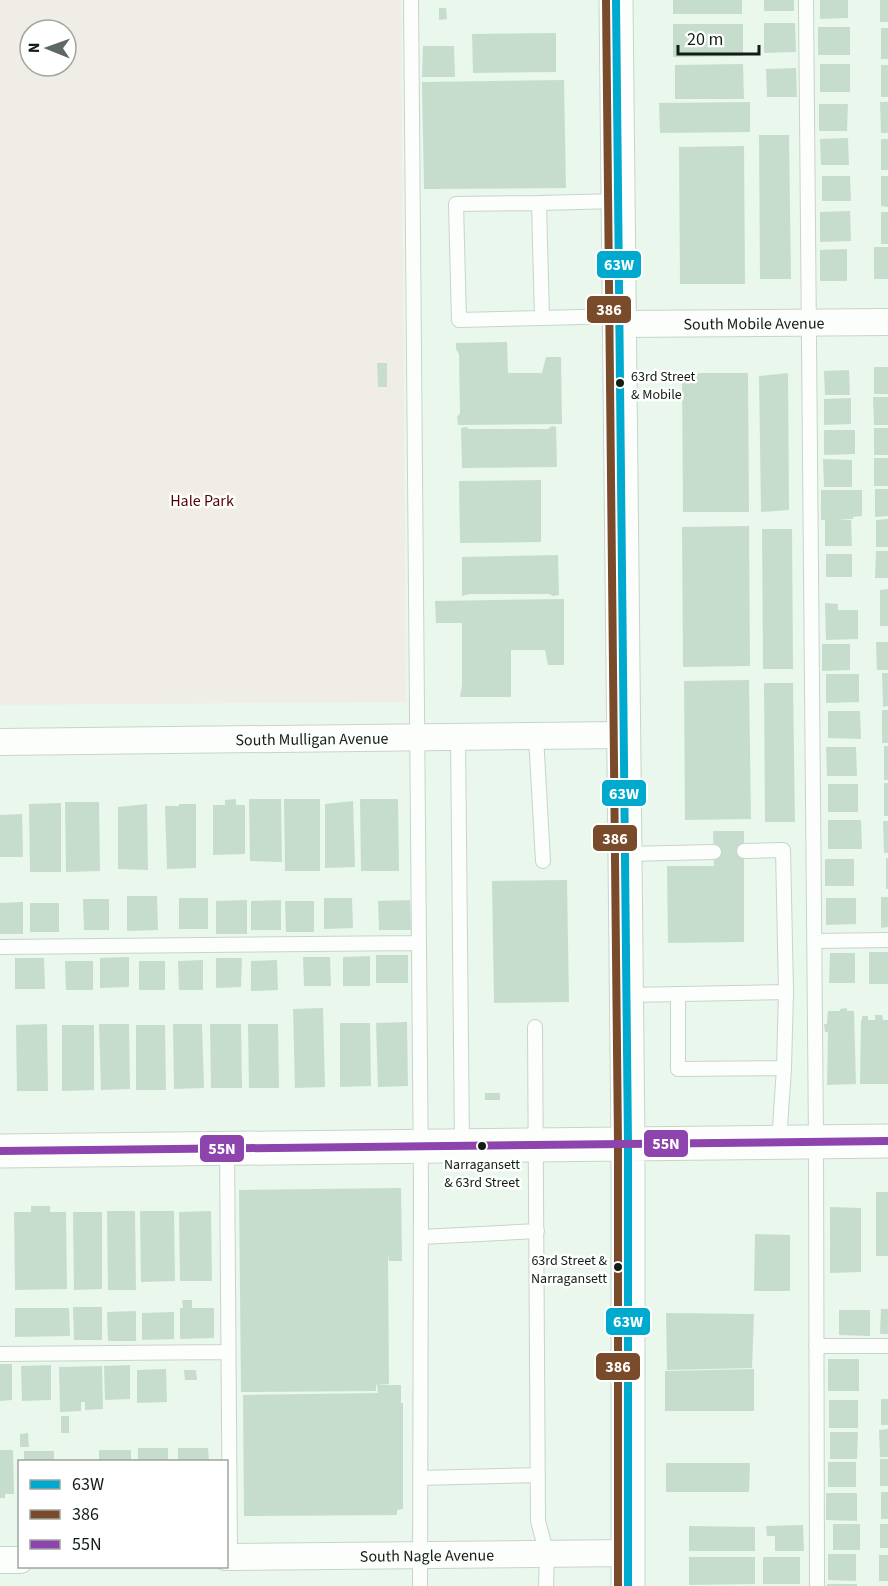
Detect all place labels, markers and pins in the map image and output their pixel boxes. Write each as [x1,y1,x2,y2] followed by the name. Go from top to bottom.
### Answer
[631,367,696,405] place label: 63rd Street & Mobile
[614,377,626,389] marker: 63rd Street & Mobile
[476,1140,488,1152] marker: Narragansett & 63rd Street
[444,1155,520,1193] place label: Narragansett & 63rd Street
[531,1251,607,1289] place label: 63rd Street & Narragansett
[612,1261,624,1273] marker: 63rd Street & Narragansett

